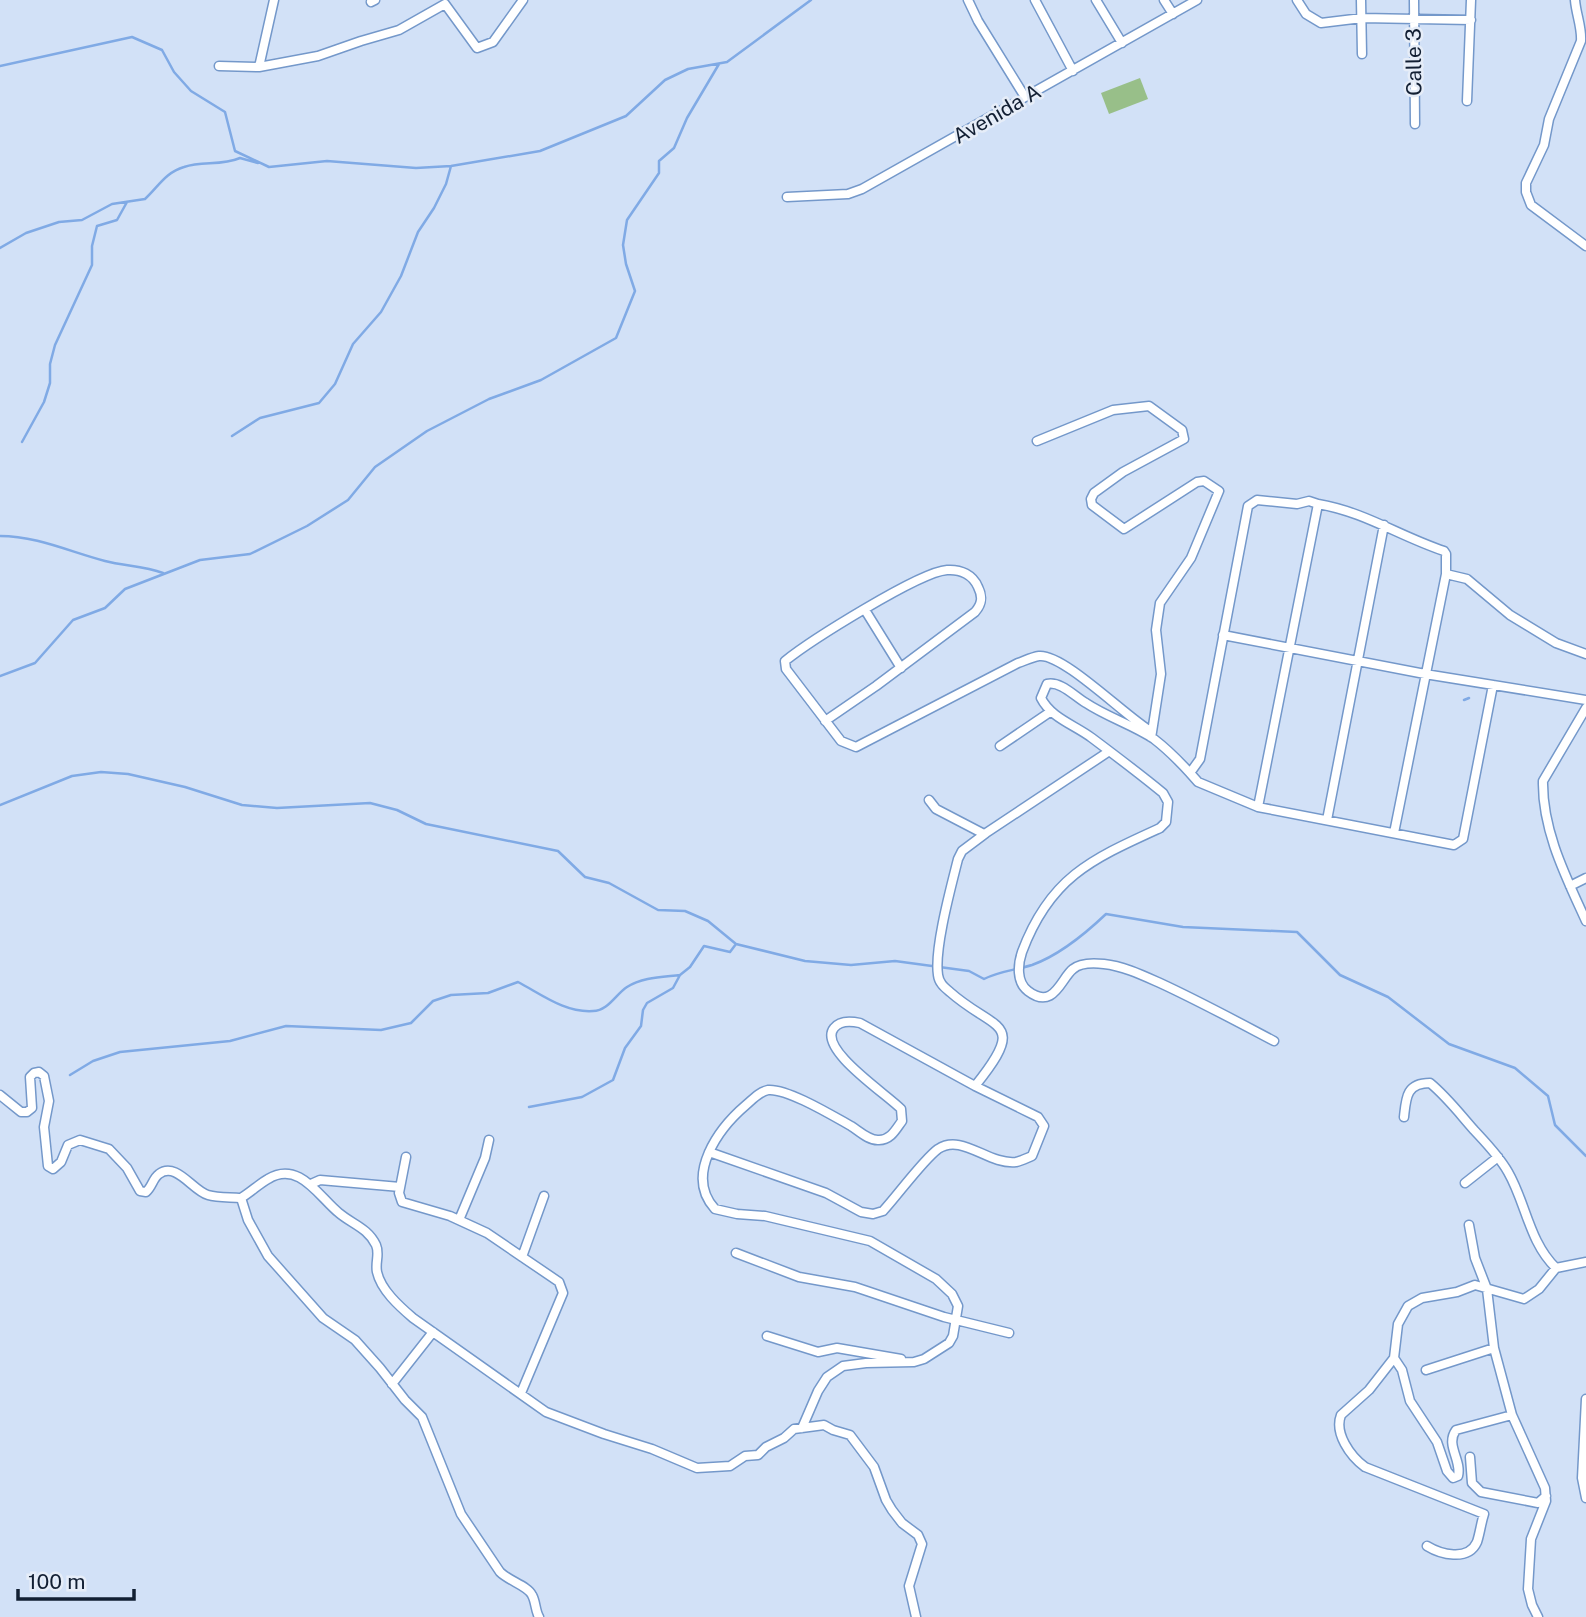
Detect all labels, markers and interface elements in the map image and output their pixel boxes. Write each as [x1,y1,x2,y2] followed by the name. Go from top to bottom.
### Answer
[1400,28,1427,96] street label: Calle 3
[948,78,1045,149] street label: Avenida A
[18,1558,133,1602] scale bar
[28,1569,85,1594] text: 100 m

